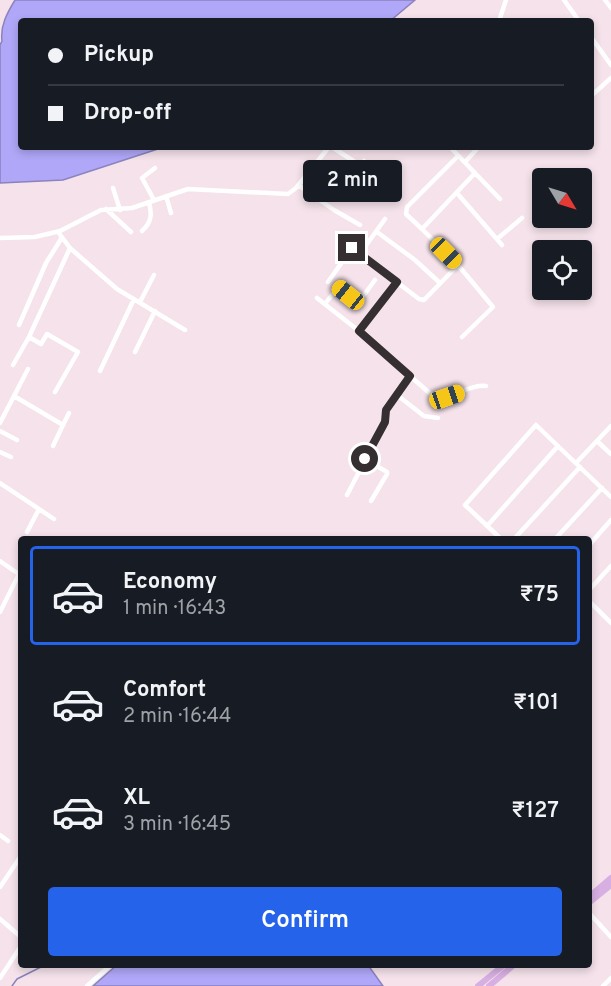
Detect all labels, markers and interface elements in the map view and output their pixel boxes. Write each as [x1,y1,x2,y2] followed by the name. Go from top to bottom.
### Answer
[84,42,154,69] text: Pickup
[84,100,171,127] text: Drop-off
[302,161,401,203] callout: 2 min
[327,168,378,194] text: 2 min
[532,168,592,228] north arrow
[532,168,592,300] map controls
[338,234,365,261] route end
[427,234,465,272] car
[532,240,592,300] button: locate
[328,277,368,313] car
[427,383,467,411] car
[351,445,378,472] route start
[51,569,105,623] icon: car
[123,569,217,596] text: Economy
[519,582,559,609] text: ₹75
[123,596,226,622] text: 1 min · 16:43
[51,677,105,731] icon: car
[123,677,206,704] text: Comfort
[513,690,559,717] text: ₹101
[123,704,231,730] text: 2 min · 16:44
[51,785,105,839] icon: car
[123,785,150,812] text: XL
[511,798,559,825] text: ₹127
[123,812,231,838] text: 3 min · 16:45
[48,887,562,956] button: Confirm

